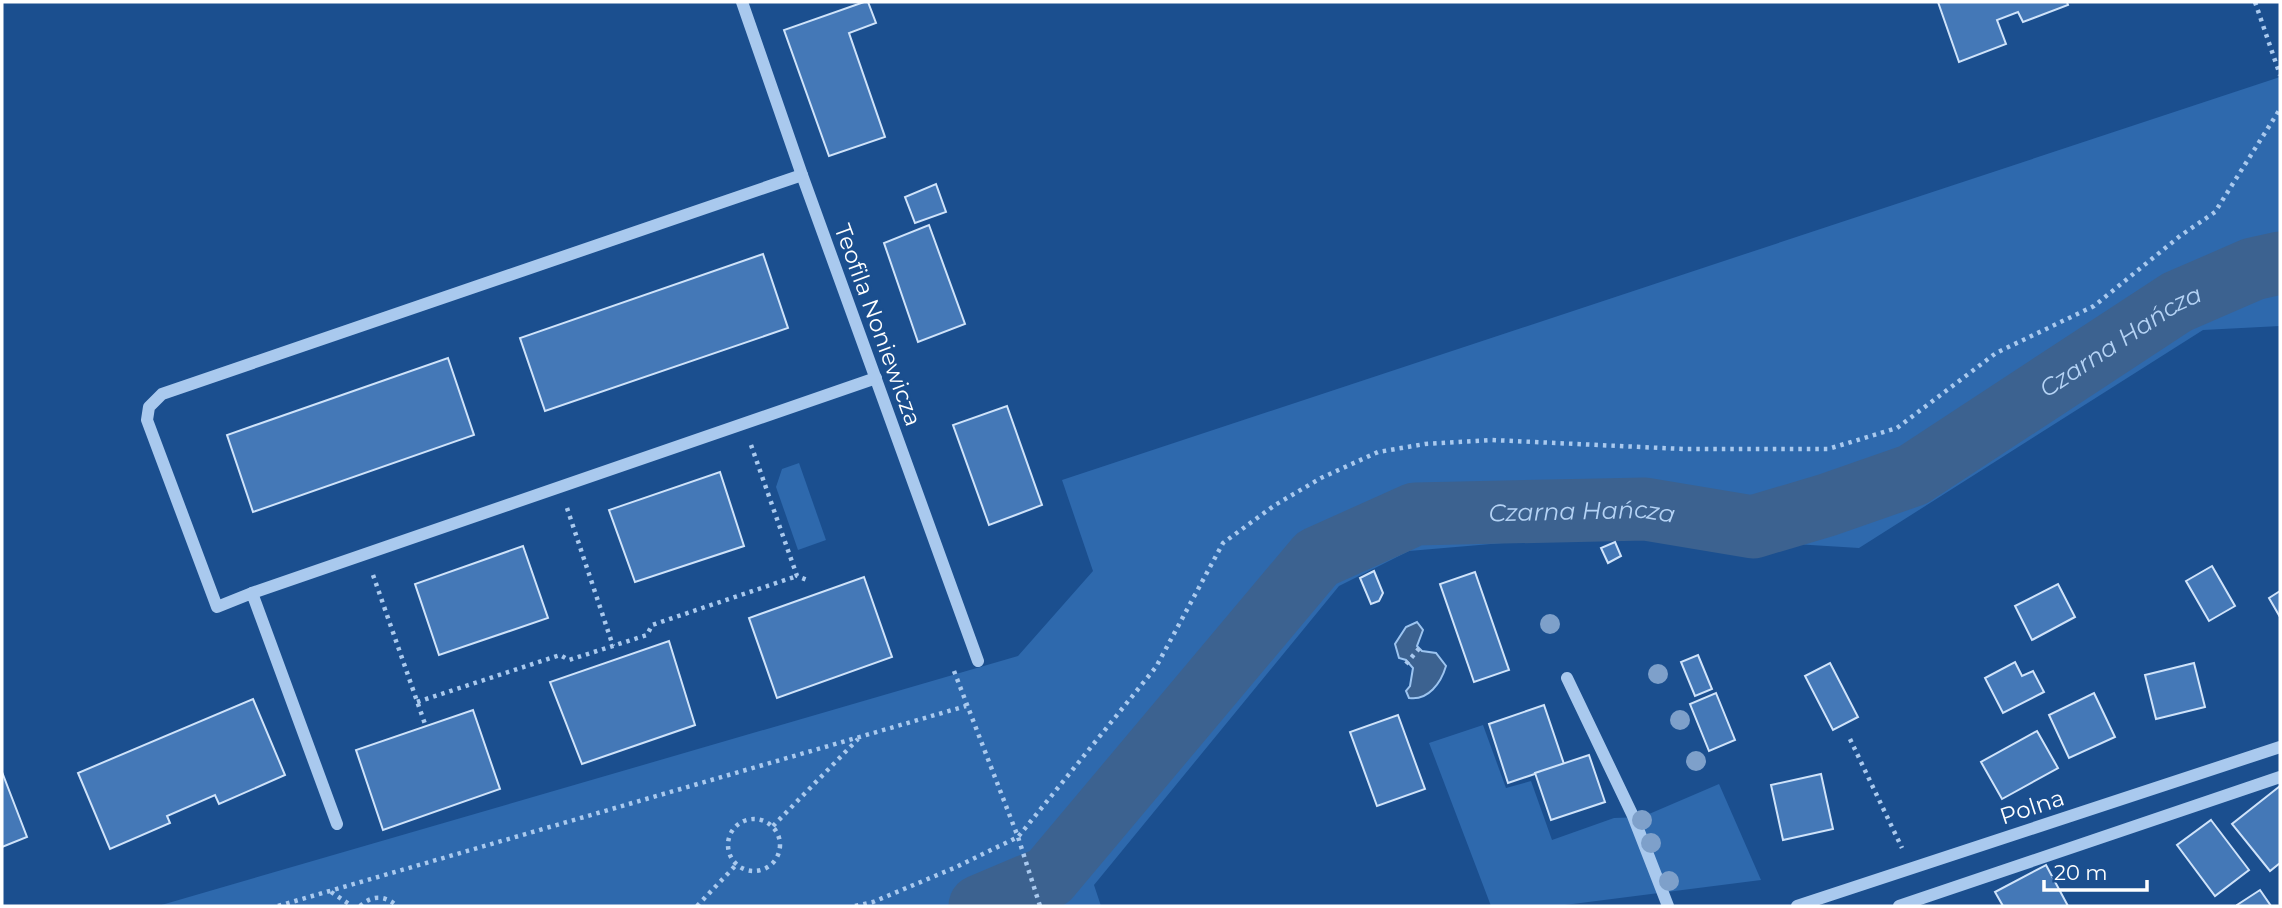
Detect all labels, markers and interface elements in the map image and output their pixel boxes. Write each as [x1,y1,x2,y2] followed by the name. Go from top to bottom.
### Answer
[828,220,928,430] street label: Teofila Noniewicza
[2034,279,2206,403] water label: Czarna Hańcza
[1488,494,1678,528] water label: Czarna Hańcza
[1996,783,2068,831] street label: Polna
[2044,848,2147,892] scale bar
[2054,860,2108,885] text: 20 m

